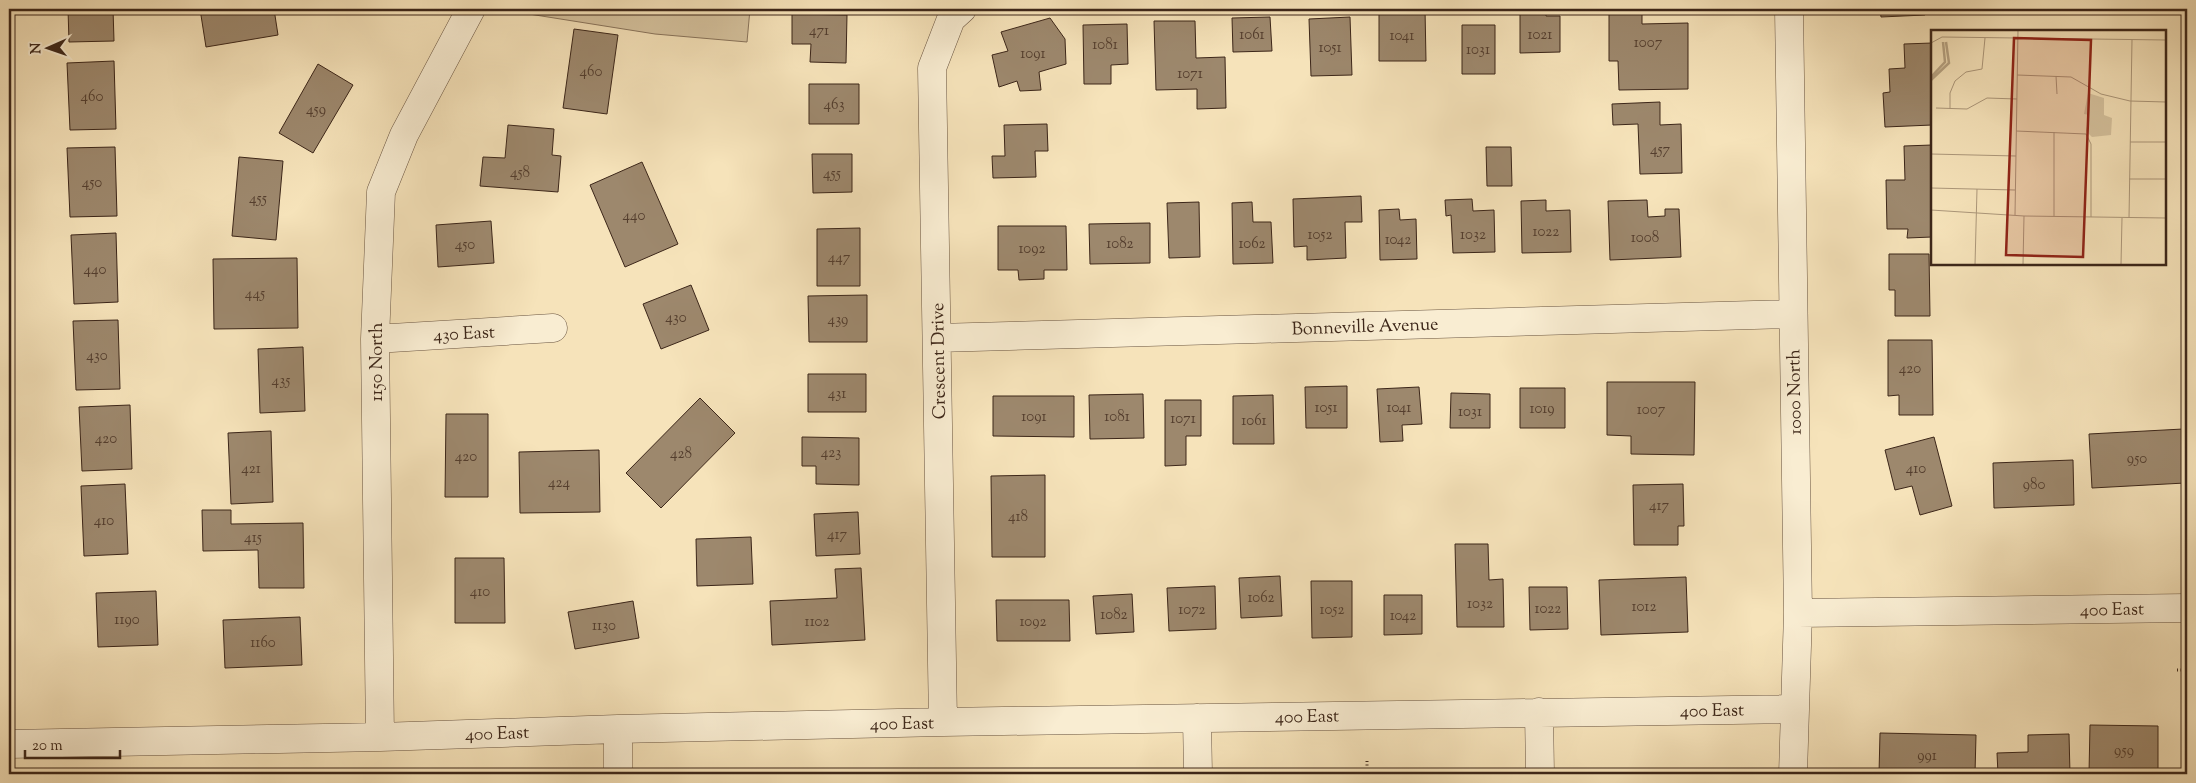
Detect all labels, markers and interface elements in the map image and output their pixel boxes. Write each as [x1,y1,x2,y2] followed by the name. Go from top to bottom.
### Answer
[809,21,829,42] house number: 471
[22,22,72,72] north arrow
[1239,25,1265,46] house number: 1061
[1528,25,1552,46] house number: 1021
[1390,26,1414,47] house number: 1041
[1931,30,2166,265] inset map
[1634,33,1663,54] house number: 1007
[1092,35,1118,56] house number: 1081
[1318,38,1342,59] house number: 1051
[1466,40,1490,61] house number: 1031
[27,42,47,54] text: N
[1020,44,1046,65] house number: 1091
[580,62,602,83] house number: 460
[1177,64,1203,85] house number: 1071
[81,87,103,108] house number: 460
[824,95,844,116] house number: 463
[306,100,326,121] house number: 459
[1650,140,1671,161] house number: 457
[510,163,530,184] house number: 458
[823,164,841,185] house number: 455
[82,173,102,194] house number: 450
[249,189,267,210] house number: 455
[623,206,646,227] house number: 440
[1533,222,1559,243] house number: 1022
[1307,225,1333,246] house number: 1052
[1460,225,1486,246] house number: 1032
[1631,228,1659,249] house number: 1008
[1385,230,1411,251] house number: 1042
[1106,234,1134,255] house number: 1082
[1238,234,1266,255] house number: 1062
[455,235,475,256] house number: 450
[1018,239,1046,260] house number: 1092
[828,248,851,269] house number: 447
[84,260,107,281] house number: 440
[245,284,265,305] house number: 445
[926,302,954,420] street label: Crescent Drive
[665,308,687,329] house number: 430
[828,310,848,331] house number: 439
[1291,312,1439,344] street label: Bonneville Avenue
[432,320,496,350] street label: 430 East
[365,322,391,402] street label: 1150 North
[86,346,108,367] house number: 430
[1782,348,1810,435] street label: 1000 North
[1899,359,1921,380] house number: 420
[272,371,290,392] house number: 435
[828,384,846,405] house number: 431
[1314,398,1338,419] house number: 1051
[1387,398,1411,419] house number: 1041
[1530,399,1554,420] house number: 1019
[1637,400,1666,421] house number: 1007
[1458,402,1482,423] house number: 1031
[1021,407,1047,428] house number: 1091
[1104,407,1130,428] house number: 1081
[1170,409,1196,430] house number: 1071
[1241,411,1267,432] house number: 1061
[95,429,117,450] house number: 420
[821,443,841,464] house number: 423
[670,444,692,465] house number: 428
[455,447,477,468] house number: 420
[2127,449,2147,470] house number: 950
[241,459,261,480] house number: 421
[1906,459,1926,480] house number: 410
[548,473,571,494] house number: 424
[2023,475,2045,496] house number: 980
[1649,496,1670,517] house number: 417
[1008,507,1028,528] house number: 418
[94,511,114,532] house number: 410
[827,525,848,546] house number: 417
[244,528,262,549] house number: 415
[470,582,490,603] house number: 410
[1247,588,1275,609] house number: 1062
[1467,594,1493,615] house number: 1032
[1632,597,1656,618] house number: 1012
[2080,597,2144,625] street label: 400 East
[1535,599,1561,620] house number: 1022
[1178,600,1206,621] house number: 1072
[1319,600,1345,621] house number: 1052
[1100,605,1128,626] house number: 1082
[1390,606,1416,627] house number: 1042
[114,610,140,631] house number: 1190
[805,612,829,633] house number: 1102
[1019,612,1047,633] house number: 1092
[592,616,616,637] house number: 1130
[250,633,276,654] house number: 1160
[1680,698,1744,726] street label: 400 East
[1275,704,1339,732] street label: 400 East
[870,711,934,739] street label: 400 East
[465,721,530,749] street label: 400 East
[25,728,120,760] scale bar
[32,736,63,757] text: 20 m
[2114,741,2134,762] house number: 959
[1917,746,1937,767] house number: 991

